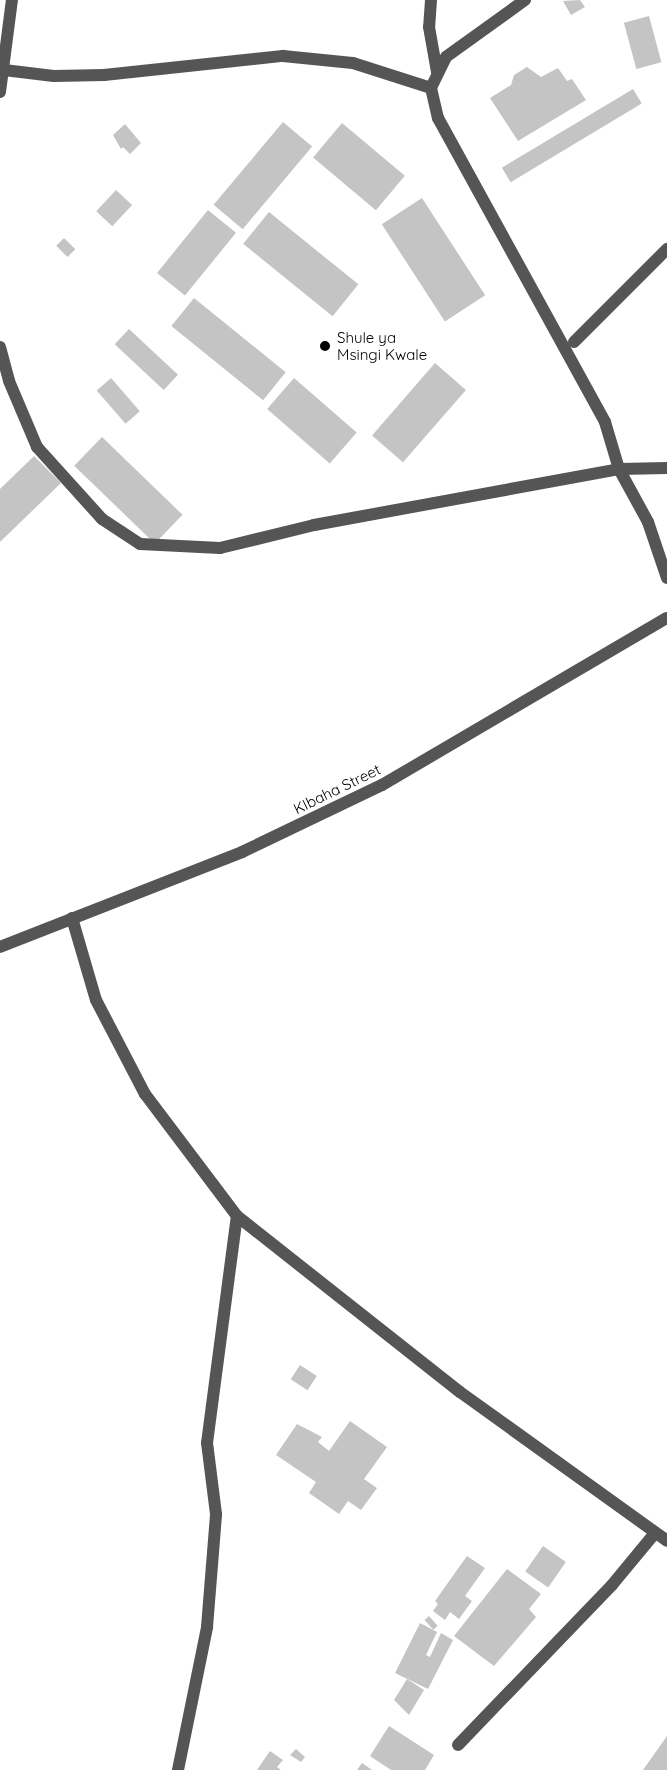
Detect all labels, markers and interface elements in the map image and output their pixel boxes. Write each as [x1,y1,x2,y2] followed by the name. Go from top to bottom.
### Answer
[337,328,427,363] place label: Shule ya Msingi Kwale
[318,339,332,353] marker: Shule ya Msingi Kwale
[290,760,384,818] street label: KIbaha Street

